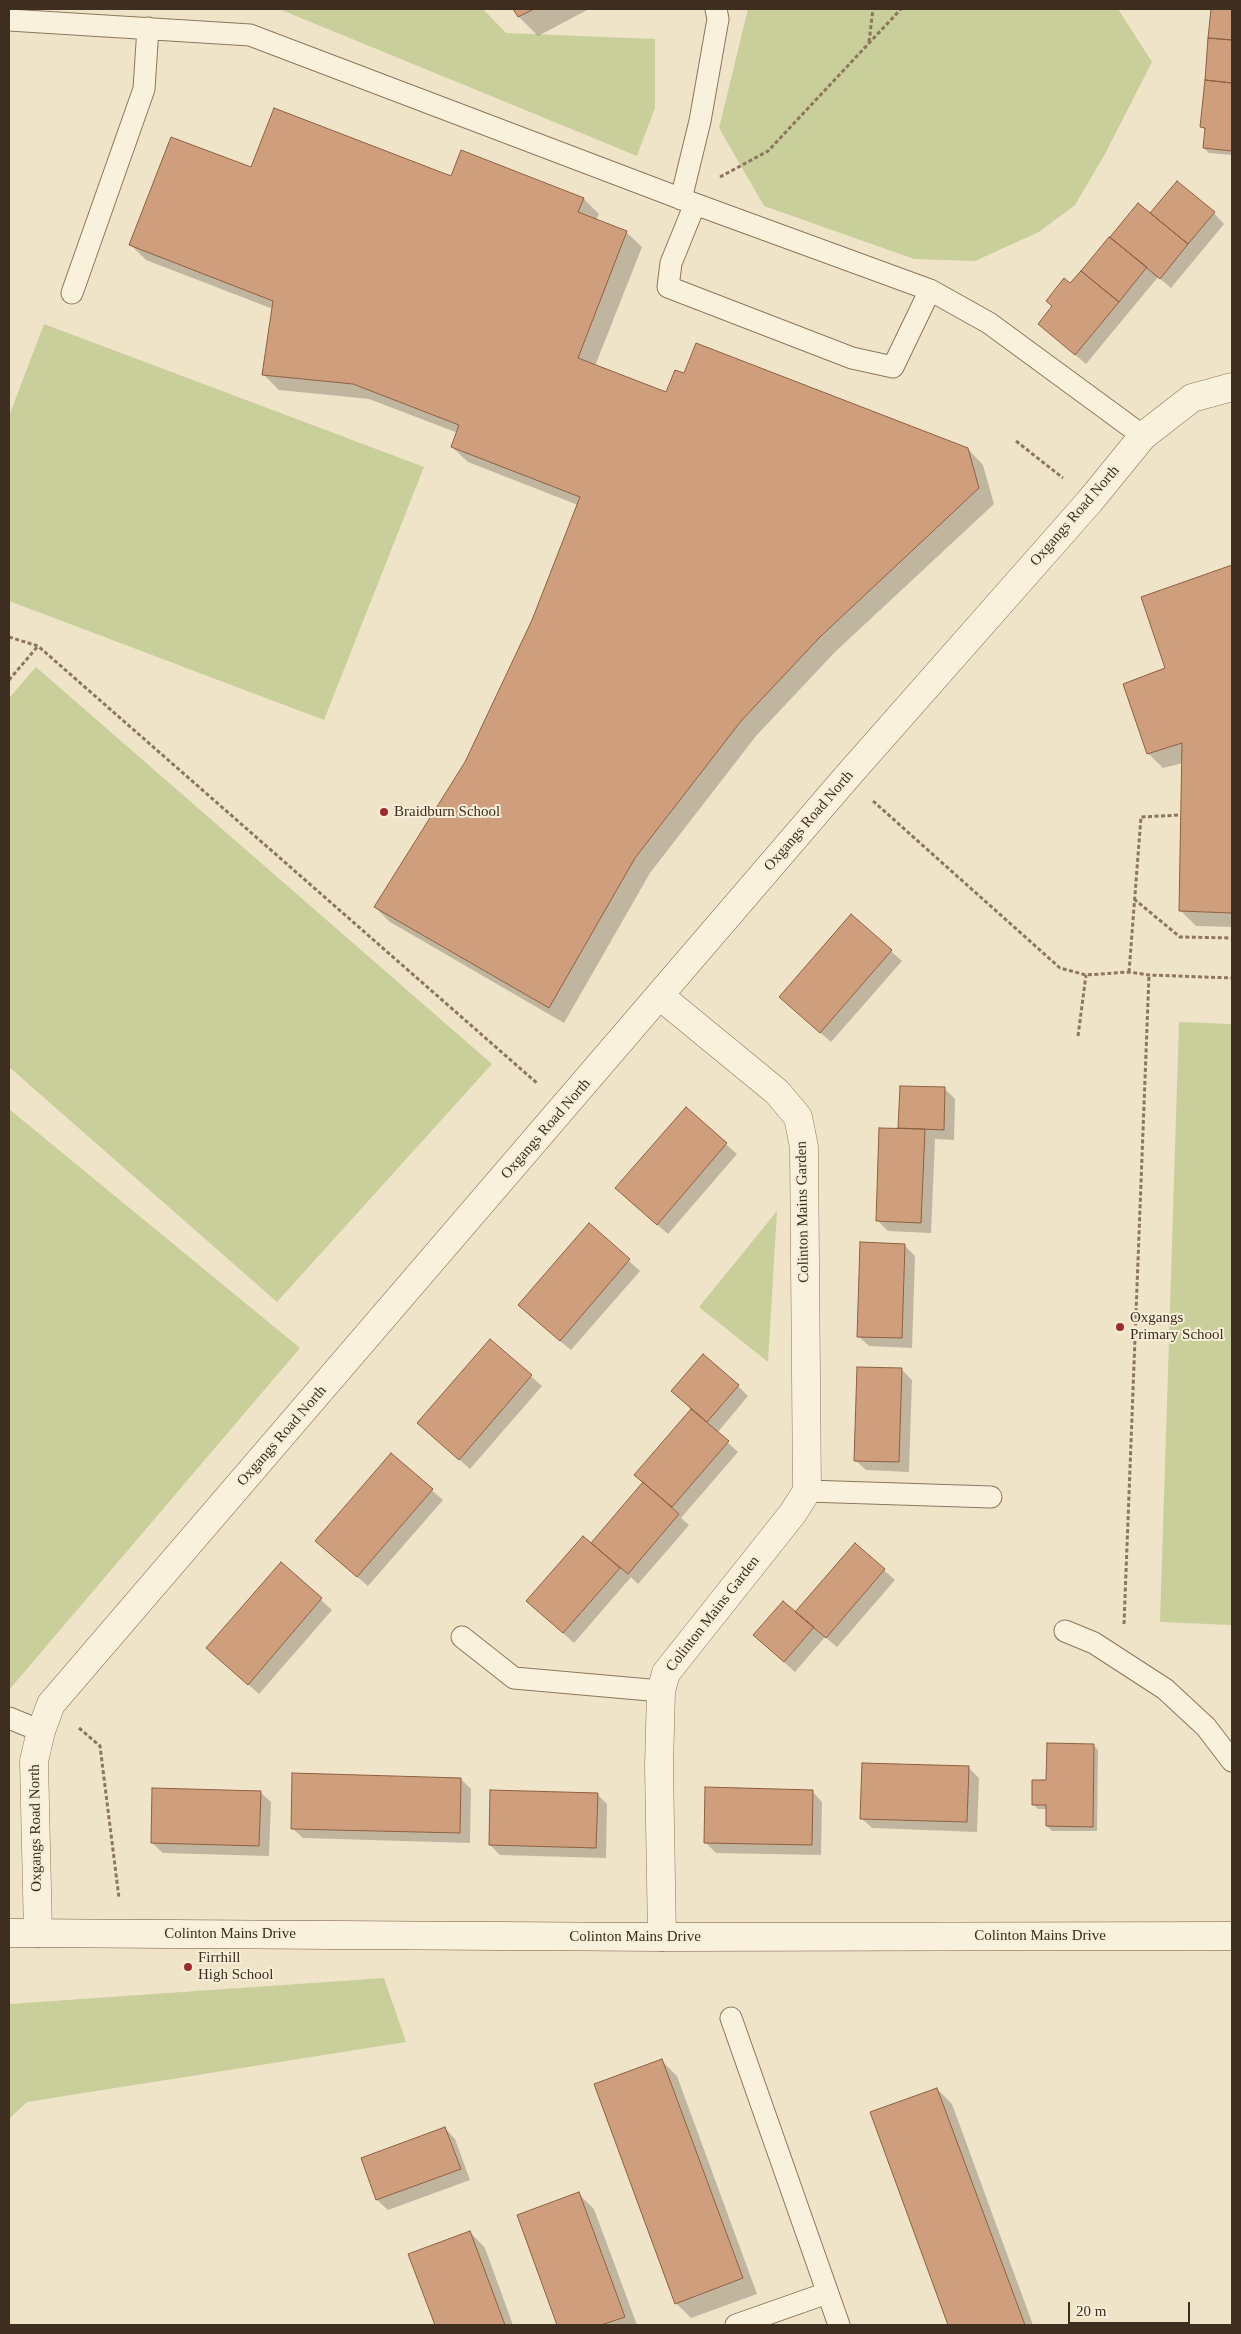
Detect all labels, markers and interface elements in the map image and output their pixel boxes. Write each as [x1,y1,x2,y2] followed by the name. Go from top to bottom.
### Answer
[1026,462,1124,570] street label: Oxgangs Road North
[760,767,858,875] street label: Oxgangs Road North
[394,803,500,821] place label: Braidburn School
[378,806,390,818] marker: Braidburn School
[497,1075,595,1183] street label: Oxgangs Road North
[793,1141,813,1283] street label: Colinton Mains Garden
[1130,1309,1224,1344] place label: Oxgangs Primary School
[1114,1321,1126,1333] marker: Oxgangs Primary School
[233,1382,331,1490] street label: Oxgangs Road North
[662,1553,764,1675] street label: Colinton Mains Garden
[26,1764,46,1892] street label: Oxgangs Road North
[164,1925,296,1943] street label: Colinton Mains Drive
[974,1927,1106,1945] street label: Colinton Mains Drive
[569,1928,701,1946] street label: Colinton Mains Drive
[198,1949,273,1984] place label: Firrhill High School
[182,1961,194,1973] marker: Firrhill High School
[1071,2292,1194,2324] scale bar
[1076,2303,1106,2319] text: 20 m

